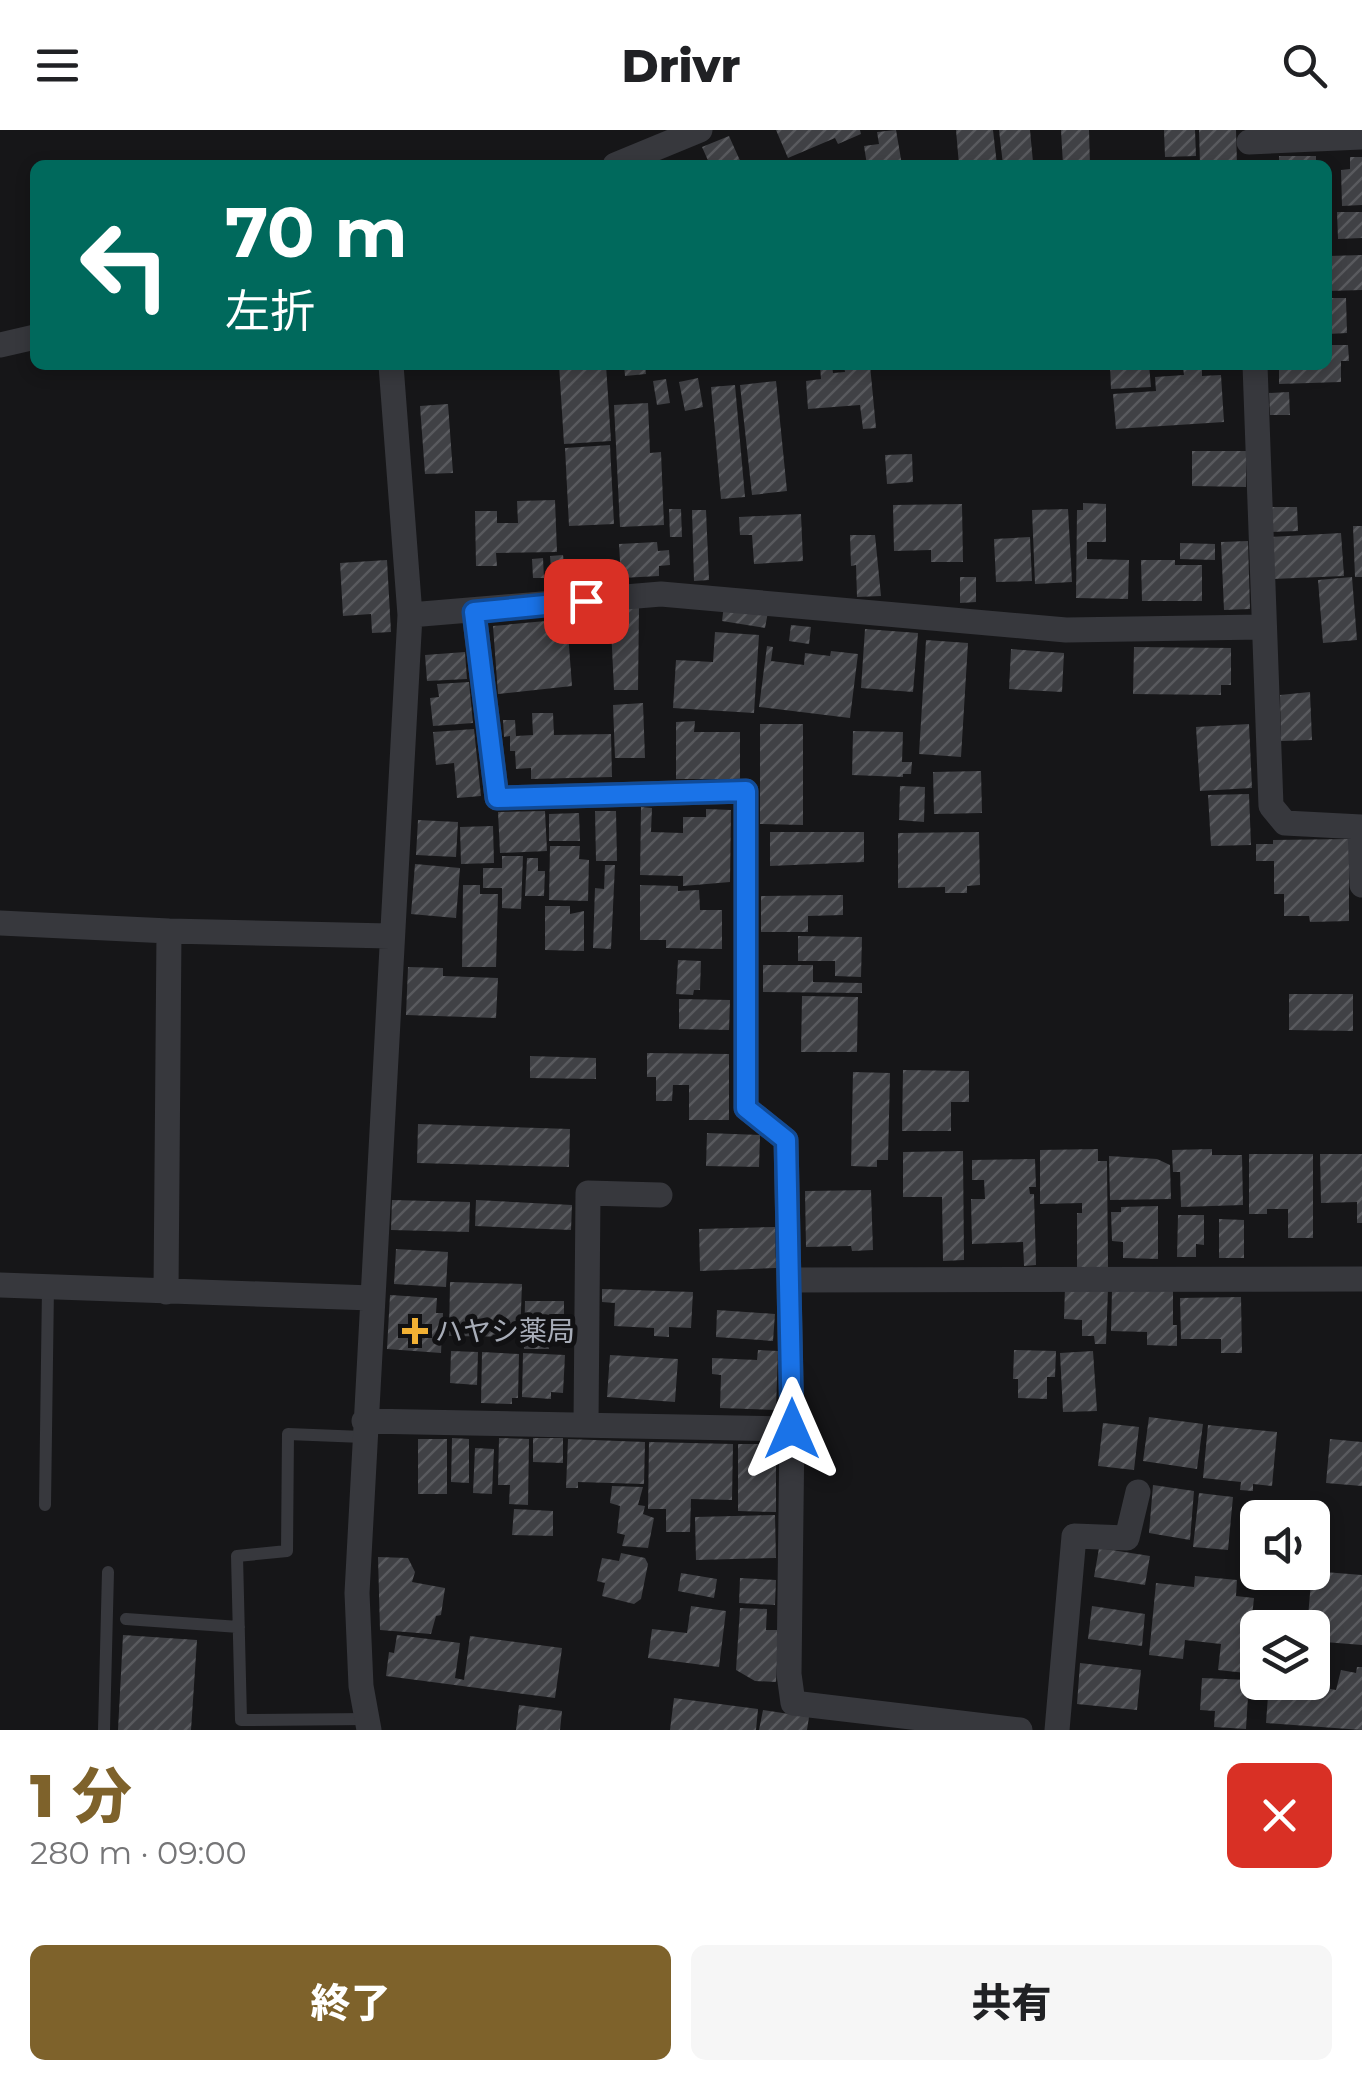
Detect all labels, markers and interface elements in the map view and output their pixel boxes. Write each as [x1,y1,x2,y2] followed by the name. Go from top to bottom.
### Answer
[30,38,85,93] icon: menu
[622,38,740,93] text: Drivr
[1277,38,1332,93] icon: search
[225,189,408,275] text: 70 m
[60,200,190,330] icon: left
[225,283,315,338] text: 左折
[544,559,629,644] pin
[559,574,614,629] icon: arrive
[435,1314,575,1348] place label: ハヤシ薬局
[404,1320,426,1342] marker: ハヤシ薬局
[740,1377,844,1481] position arrow
[1240,1500,1330,1700] map controls
[1240,1500,1330,1590] button: sound
[1240,1610,1330,1700] button: layers
[30,1759,132,1832] text: 1 分
[1227,1763,1332,1868] button: close
[30,1833,247,1872] text: 280 m · 09:00
[30,1945,671,2060] button: 終了
[691,1945,1332,2060] button: 共有

